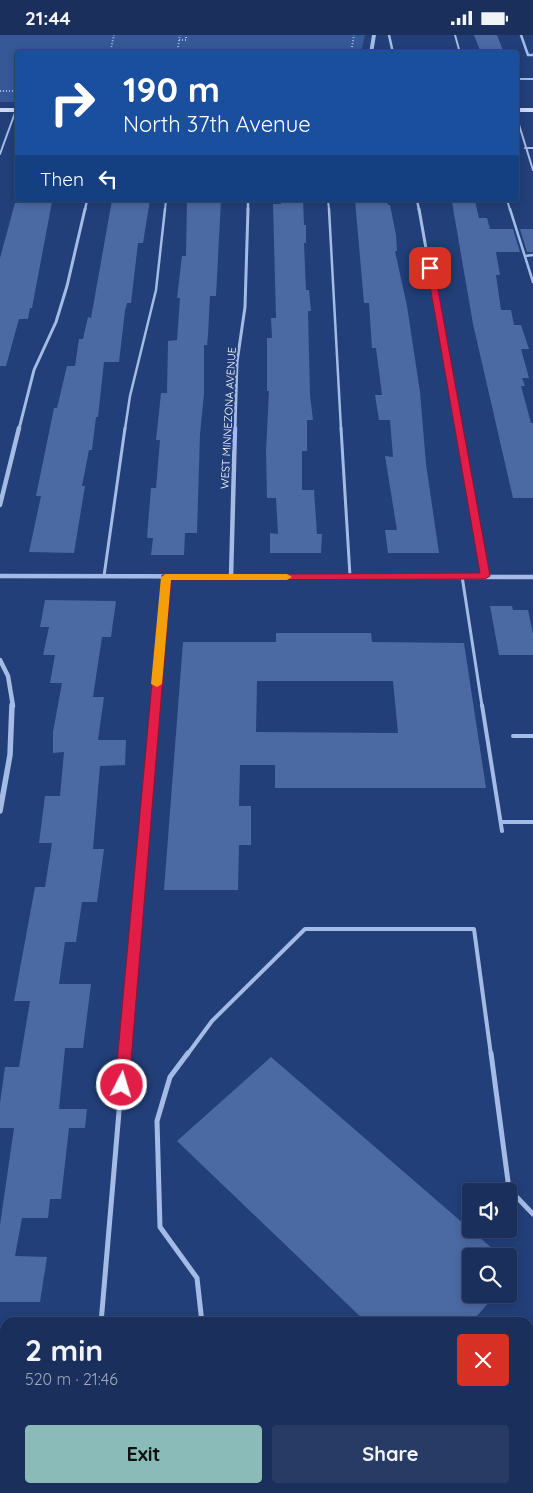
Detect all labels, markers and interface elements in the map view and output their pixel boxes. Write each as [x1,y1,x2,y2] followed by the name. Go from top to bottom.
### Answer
[25,6,71,30] text: 21:44
[123,67,220,111] text: 190 m
[40,70,105,135] icon: right
[123,110,311,138] text: North 37th Avenue
[94,165,122,193] icon: left
[40,167,84,191] text: Then
[409,247,451,289] pin
[416,254,444,282] icon: arrive
[217,347,239,489] street label: WEST MINNEZONA AVENUE
[95,1058,147,1110] position arrow
[462,1183,517,1303] map controls
[462,1183,517,1238] button: sound
[462,1248,517,1303] button: search
[25,1331,103,1369] text: 2 min
[457,1334,509,1386] button: close
[25,1369,118,1389] text: 520 m · 21:46
[25,1425,262,1483] button: Exit
[272,1425,509,1483] button: Share

